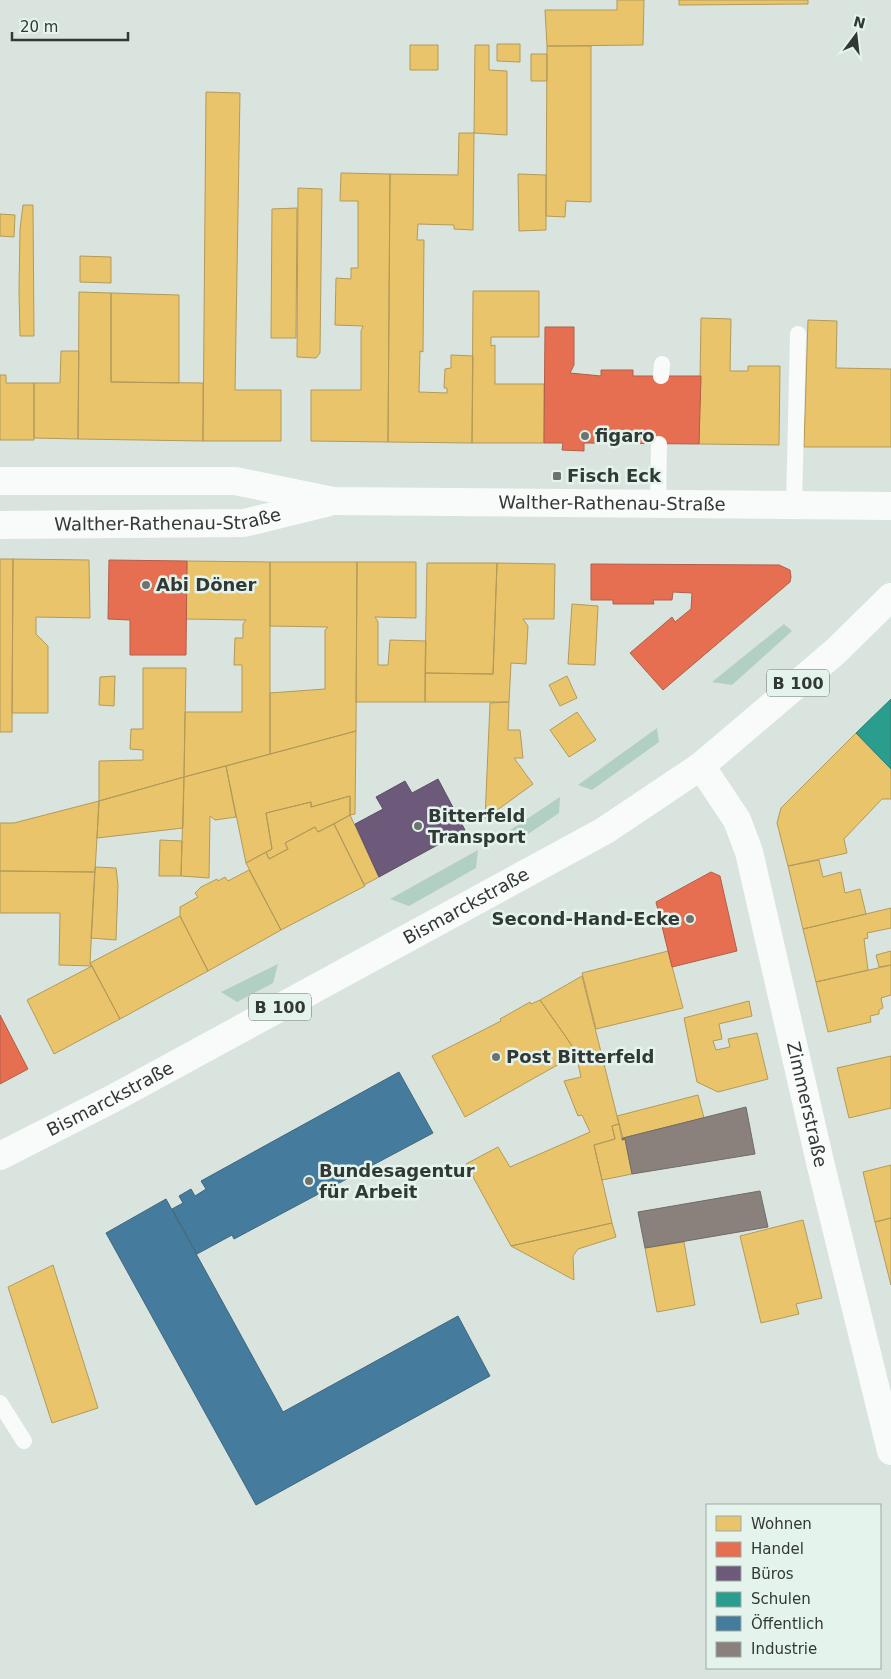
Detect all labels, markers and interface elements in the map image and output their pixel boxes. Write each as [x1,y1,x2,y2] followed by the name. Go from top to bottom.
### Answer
[12,10,129,42] scale bar
[831,10,881,60] north arrow
[852,13,867,32] text: N
[20,18,58,36] text: 20 m
[595,425,655,446] place label: figaro
[579,430,591,442] marker: figaro
[567,465,662,486] place label: Fisch Eck
[551,470,563,482] marker: Fisch Eck
[498,491,726,515] street label: Walther-Rathenau-Straße
[54,503,283,535] street label: Walther-Rathenau-Straße
[156,574,257,595] place label: Abi Döner
[140,579,152,591] marker: Abi Döner
[767,670,829,696] road number: B 100
[428,805,526,847] place label: Bitterfeld Transport
[412,820,424,832] marker: Bitterfeld Transport
[399,863,532,948] street label: Bismarckstraße
[492,908,680,929] place label: Second-Hand-Ecke
[684,913,696,925] marker: Second-Hand-Ecke
[249,994,311,1020] road number: B 100
[783,1039,832,1169] street label: Zimmerstraße
[506,1046,654,1067] place label: Post Bitterfeld
[490,1051,502,1063] marker: Post Bitterfeld
[43,1057,177,1140] street label: Bismarckstraße
[319,1160,475,1202] place label: Bundesagentur für Arbeit
[303,1175,315,1187] marker: Bundesagentur für Arbeit
[706,1504,881,1669] legend
[751,1515,812,1533] text: Wohnen
[751,1540,804,1558] text: Handel
[751,1565,794,1583] text: Büros
[751,1590,811,1608] text: Schulen
[751,1614,824,1633] text: Öffentlich
[751,1640,817,1658] text: Industrie

